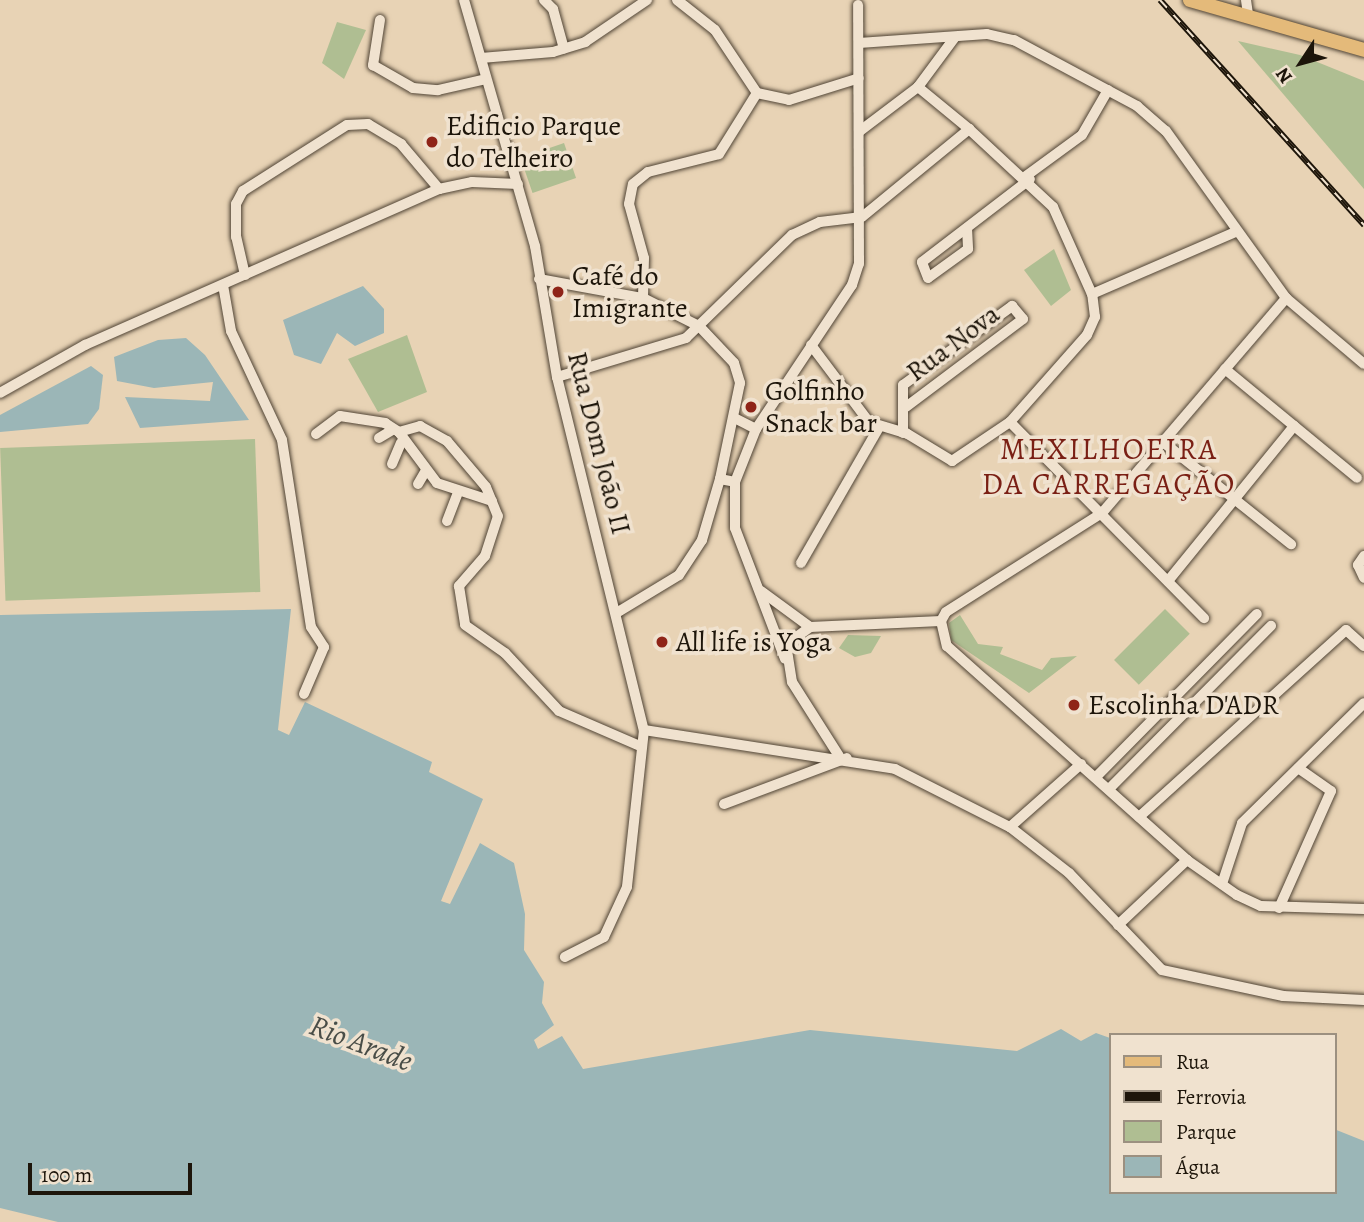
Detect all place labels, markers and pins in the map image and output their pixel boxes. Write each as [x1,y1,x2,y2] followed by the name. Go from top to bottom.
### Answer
[446,109,621,175] place label: Edificio Parque do Telheiro
[424,134,440,150] marker: Edificio Parque do Telheiro
[572,259,688,325] place label: Café do Imigrante
[550,284,566,300] marker: Café do Imigrante
[765,374,877,440] place label: Golfinho Snack bar
[743,399,759,415] marker: Golfinho Snack bar
[676,625,832,659] place label: All life is Yoga
[654,634,670,650] marker: All life is Yoga
[1088,688,1279,722] place label: Escolinha D'ADR
[1066,697,1082,713] marker: Escolinha D'ADR

